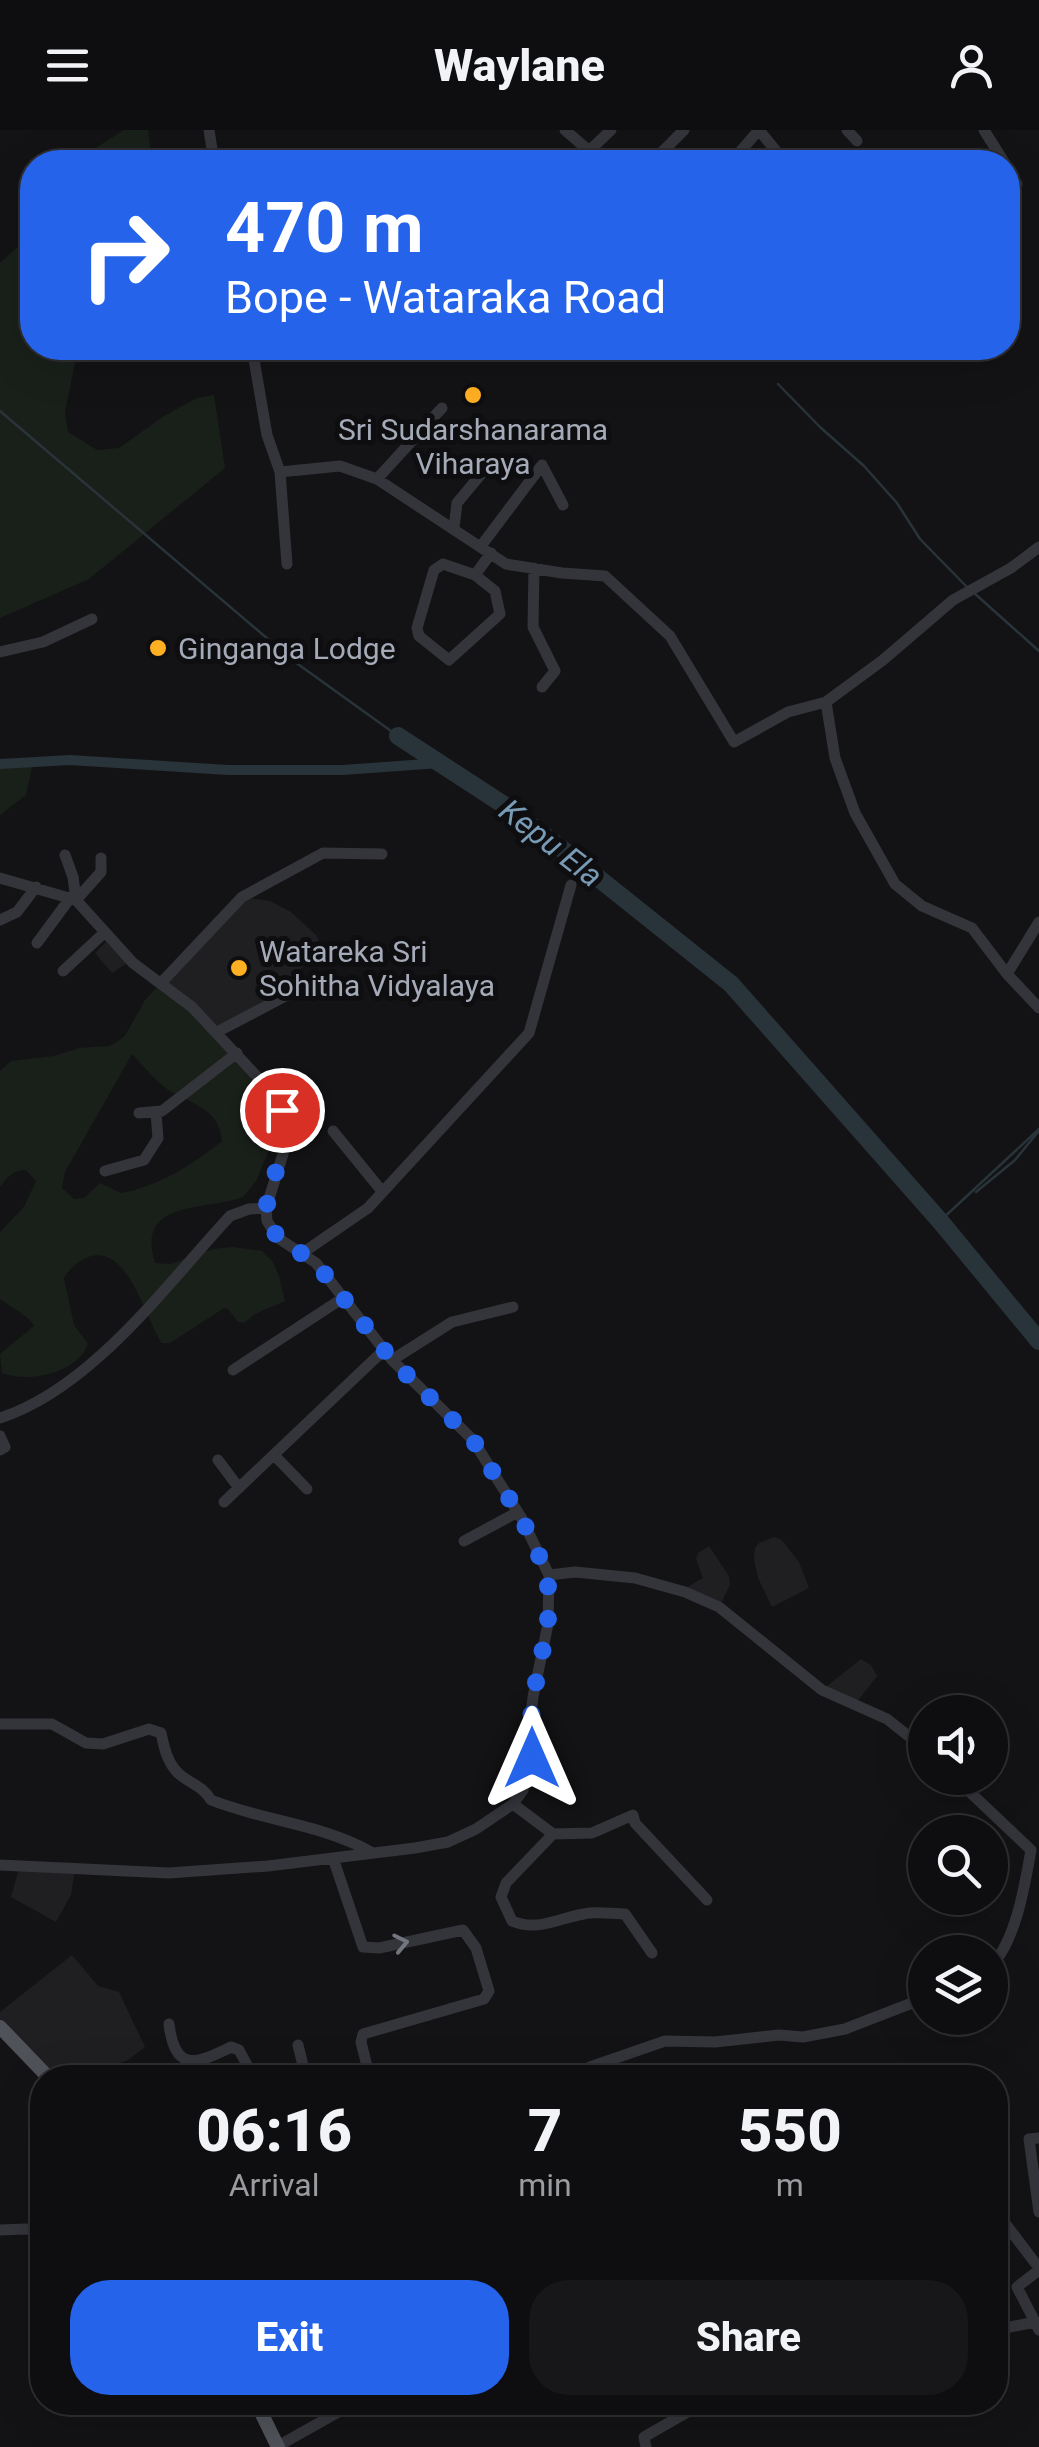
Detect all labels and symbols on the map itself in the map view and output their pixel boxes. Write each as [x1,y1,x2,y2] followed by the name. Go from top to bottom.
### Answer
[462,384,484,406] marker: Sri Sudarshanarama Viharaya
[338,412,608,481] place label: Sri Sudarshanarama Viharaya
[178,631,396,666] place label: Ginganga Lodge
[147,637,169,659] marker: Ginganga Lodge
[492,791,610,895] water label: Kepu Ela
[259,934,495,1003] place label: Watareka Sri Sohitha Vidyalaya
[228,957,250,979] marker: Watareka Sri Sohitha Vidyalaya
[240,1068,325,1153] pin
[480,1706,584,1810] position arrow
[392,1934,409,1955] one-way arrow

